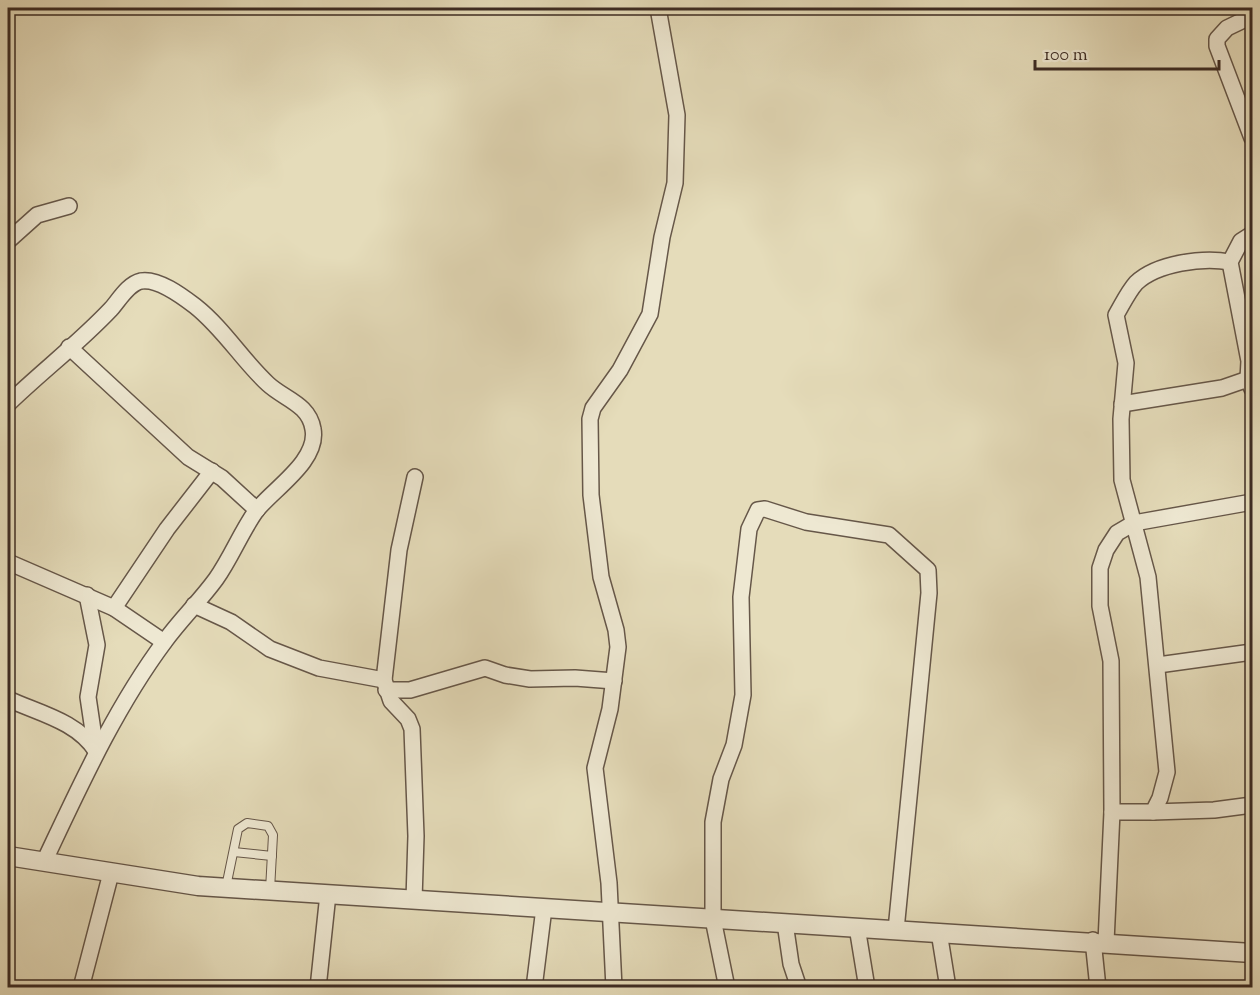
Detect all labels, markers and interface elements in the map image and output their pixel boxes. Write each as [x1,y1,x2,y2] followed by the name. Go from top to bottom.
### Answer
[1035,33,1220,71] scale bar
[1044,43,1088,69] text: 100 m

